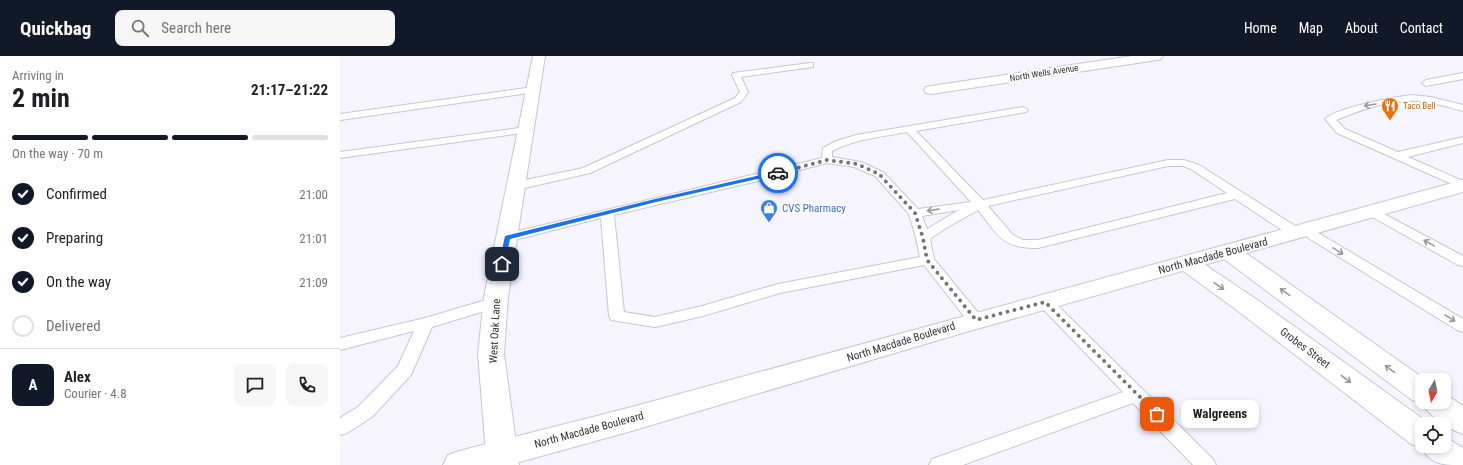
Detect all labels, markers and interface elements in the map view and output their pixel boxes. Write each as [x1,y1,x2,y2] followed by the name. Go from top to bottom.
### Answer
[115,10,395,46] search box
[20,17,91,40] text: Quickbag
[129,17,151,39] icon: search
[161,19,231,37] text: Search here
[1244,20,1277,36] text: Home
[1299,20,1323,36] text: Map
[1345,20,1378,36] text: About
[1400,20,1443,36] text: Contact
[1009,63,1079,83] street label: North Wells Avenue
[12,68,64,83] text: Arriving in
[251,81,328,99] text: 21:17–21:22
[12,83,70,113] text: 2 min
[1380,96,1400,121] restaurant icon: Taco Bell
[1364,101,1377,109] one-way arrow
[1403,101,1436,111] place label: Taco Bell
[12,146,103,161] text: On the way · 70 m
[758,153,798,193] courier
[767,162,789,184] icon: car
[12,183,34,205] icon: check
[46,185,107,203] text: Confirmed
[299,187,328,202] text: 21:00
[759,198,779,223] shop icon: CVS Pharmacy
[782,202,846,215] place label: CVS Pharmacy
[927,207,940,215] one-way arrow
[12,227,34,249] icon: check
[46,229,103,247] text: Preparing
[299,231,328,246] text: 21:01
[1157,235,1269,277] street label: North Macdade Boulevard
[1423,239,1435,246] one-way arrow
[485,247,519,281] pin
[1332,248,1344,256] one-way arrow
[491,253,513,275] icon: home
[12,271,34,293] icon: check
[46,273,111,291] text: On the way
[299,275,328,290] text: 21:09
[1213,282,1224,290] one-way arrow
[1280,288,1291,296] one-way arrow
[487,298,503,364] street label: West Oak Lane
[1444,314,1456,322] one-way arrow
[46,317,101,335] text: Delivered
[845,319,957,365] street label: North Macdade Boulevard
[1277,325,1333,371] street label: Grobes Street
[234,364,276,406] button: chat
[286,364,328,406] button: phone
[1385,365,1396,373] one-way arrow
[64,368,91,386] text: Alex
[1415,373,1451,409] north arrow
[1415,373,1451,453] map controls
[1340,375,1351,383] one-way arrow
[29,376,37,394] text: A
[64,386,127,401] text: Courier · 4.8
[1140,397,1174,431] pin
[1181,400,1259,428] callout: Walgreens
[1146,403,1168,425] icon: bag
[1193,406,1247,421] text: Walgreens
[533,409,645,451] street label: North Macdade Boulevard
[1415,417,1451,453] button: locate

